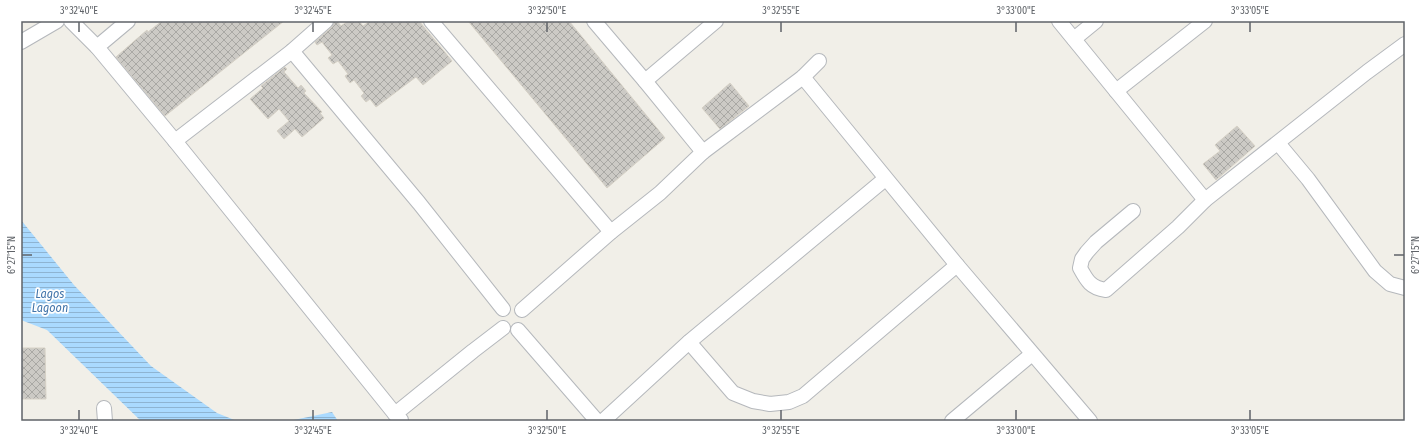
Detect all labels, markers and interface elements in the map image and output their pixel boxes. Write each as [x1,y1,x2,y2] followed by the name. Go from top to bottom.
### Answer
[60,5,98,17] text: 3°32'40"E
[294,5,332,17] text: 3°32'45"E
[528,5,566,17] text: 3°32'50"E
[762,5,800,17] text: 3°32'55"E
[997,5,1036,17] text: 3°33'00"E
[1231,5,1269,17] text: 3°33'05"E
[6,236,18,274] text: 6°27'15"N
[1410,236,1422,274] text: 6°27'15"N
[32,287,68,315] water label: Lagos Lagoon
[60,425,98,437] text: 3°32'40"E
[294,425,332,437] text: 3°32'45"E
[528,425,566,437] text: 3°32'50"E
[762,425,800,437] text: 3°32'55"E
[997,425,1036,437] text: 3°33'00"E
[1231,425,1269,437] text: 3°33'05"E

